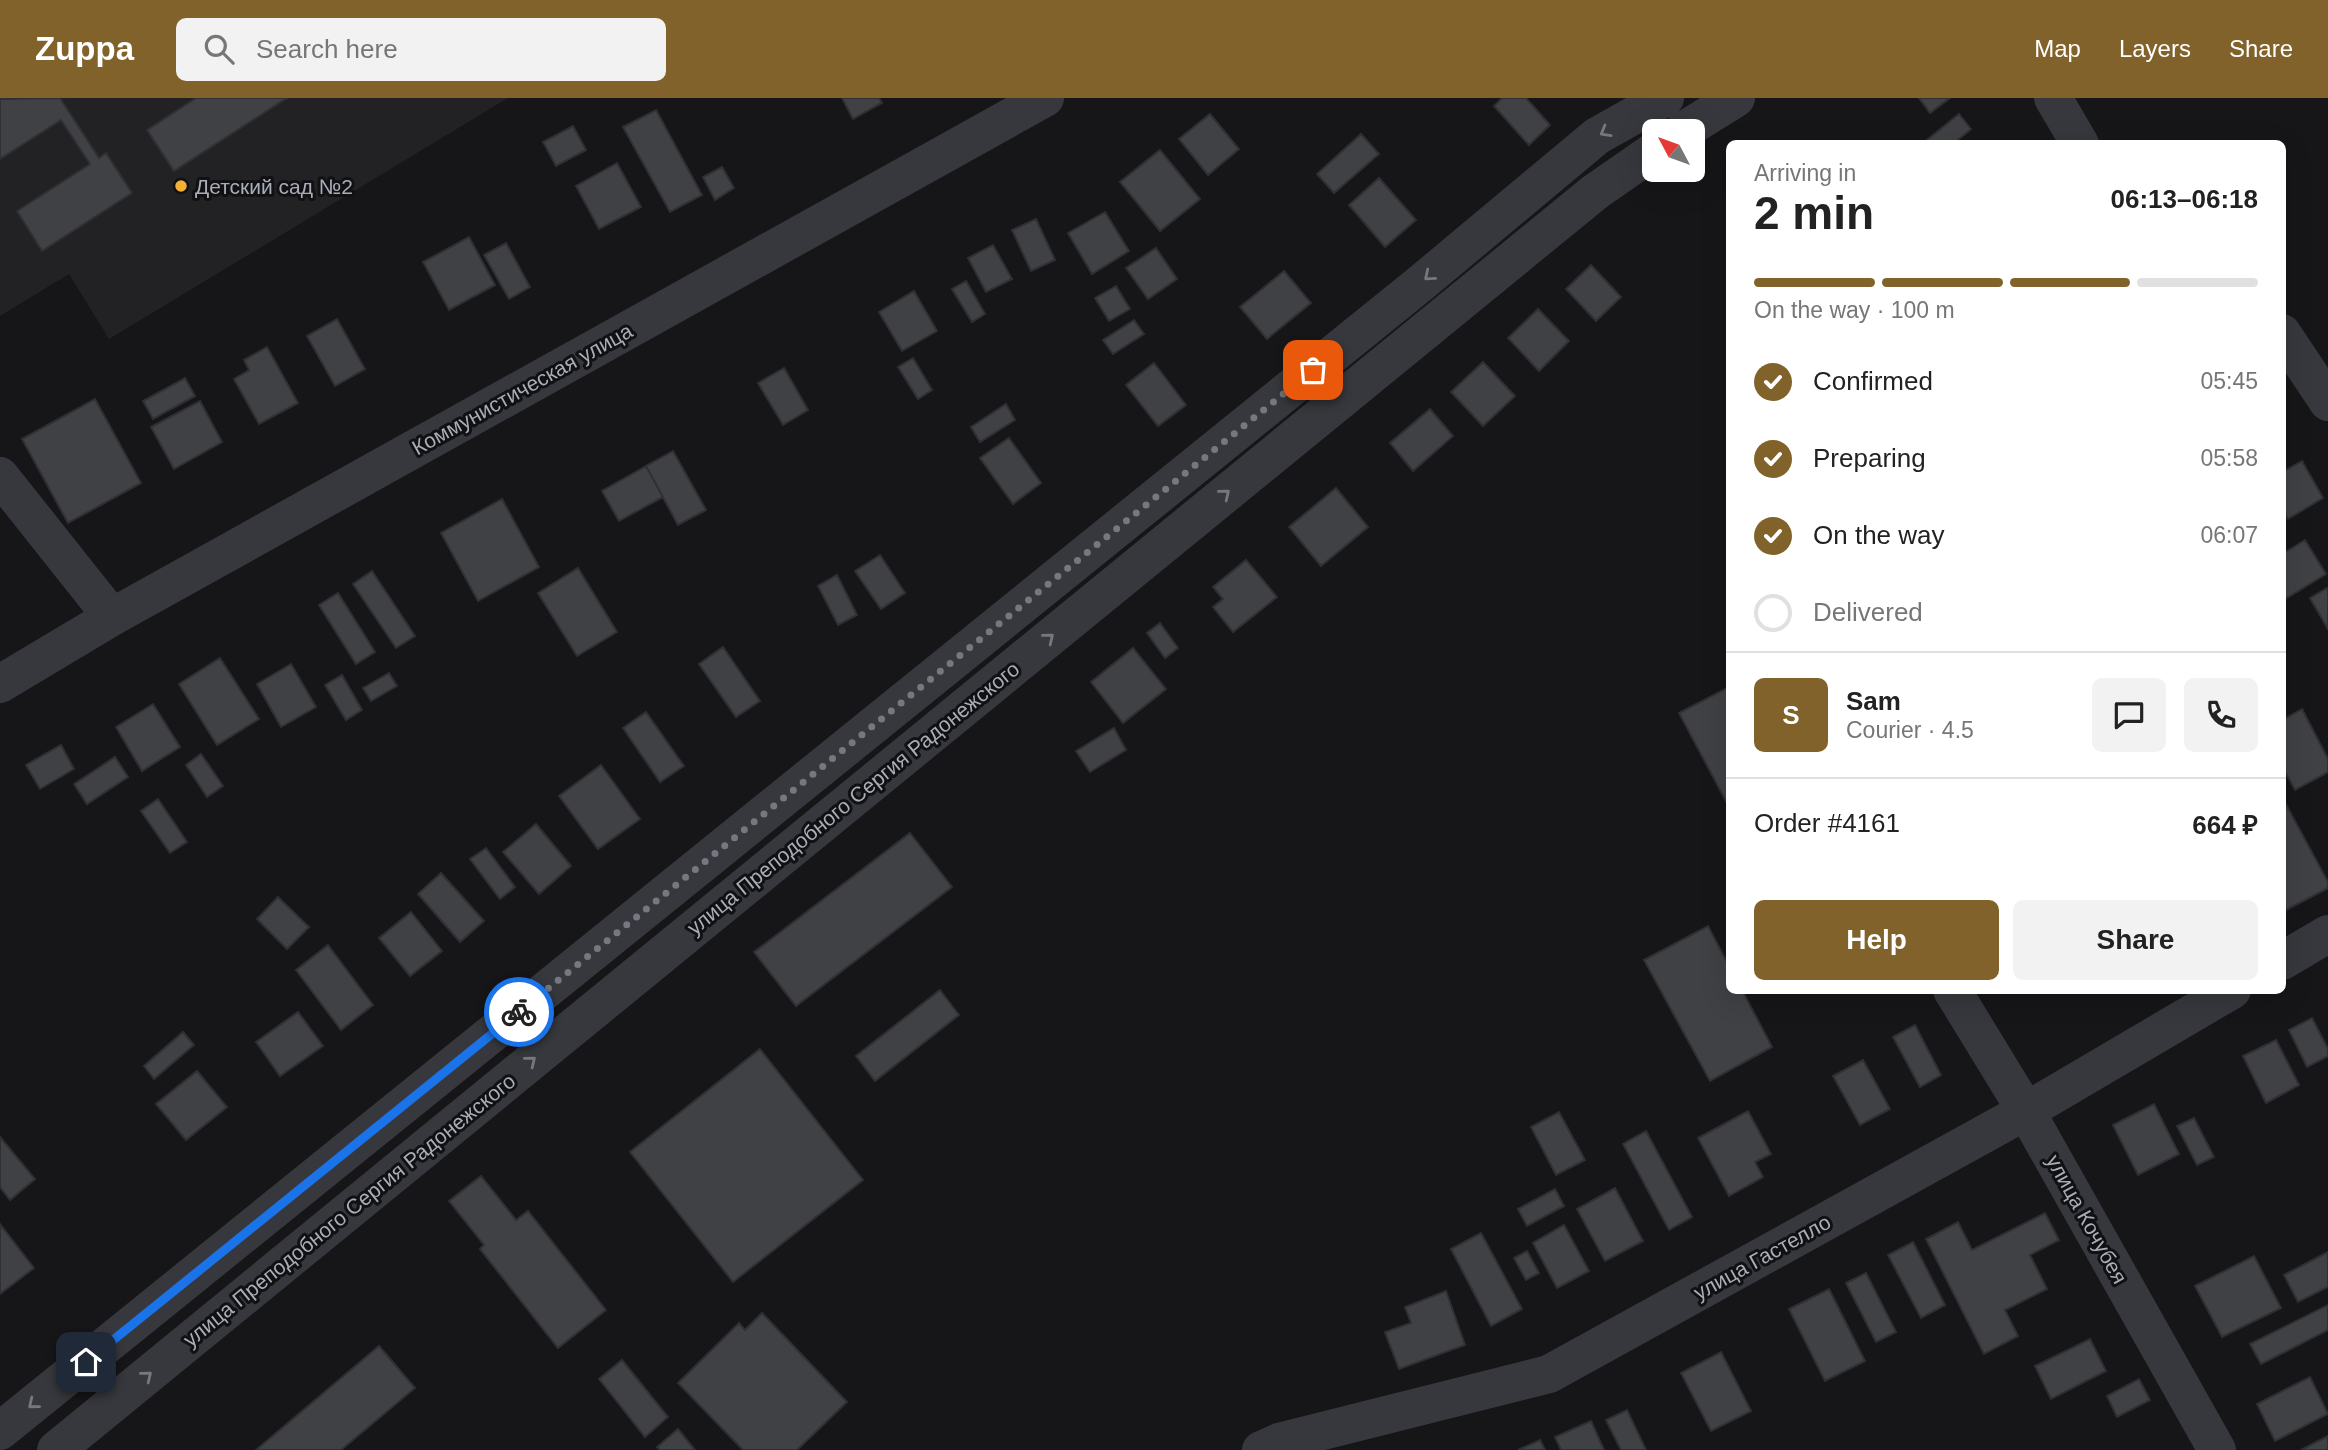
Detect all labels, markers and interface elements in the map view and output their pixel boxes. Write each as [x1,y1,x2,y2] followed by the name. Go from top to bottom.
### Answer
[176,18,666,81] search box
[35,30,134,67] text: Zuppa
[200,30,238,68] icon: search
[256,34,398,64] text: Search here
[2034,35,2081,62] text: Map
[2119,35,2191,62] text: Layers
[2229,35,2293,62] text: Share
[1642,119,1704,182] north arrow
[1642,119,1705,182] map controls
[1600,123,1613,136] one-way arrow
[1754,160,1856,186] text: Arriving in
[195,175,353,198] place label: Детский сад №2
[173,178,189,194] marker: Детский сад №2
[2111,184,2258,214] text: 06:13–06:18
[1754,187,1874,239] text: 2 min
[1425,267,1437,280] one-way arrow
[1754,297,1955,323] text: On the way · 100 m
[408,319,636,459] street label: Коммунистическая улица
[1283,340,1343,400] pin
[1294,351,1332,389] icon: bag
[1754,363,1792,401] icon: check
[1813,366,1933,396] text: Confirmed
[2200,368,2258,394] text: 05:45
[1754,440,1792,478] icon: check
[1813,443,1926,473] text: Preparing
[2200,445,2258,471] text: 05:58
[1216,490,1229,502] one-way arrow
[1754,517,1792,555] icon: check
[1813,520,1945,550] text: On the way
[2200,522,2258,548] text: 06:07
[1813,597,1923,627] text: Delivered
[1040,634,1053,646] one-way arrow
[682,657,1024,939] street label: улица Преподобного Сергия Радонежского
[2092,678,2166,752] button: chat
[2184,678,2258,752] button: phone
[1846,686,1901,716] text: Sam
[1782,700,1800,730] text: S
[1846,717,1974,743] text: Courier · 4.5
[1754,808,1900,838] text: Order #4161
[2192,810,2258,840] text: 664 ₽
[1754,900,1999,980] button: Help
[2013,900,2258,980] button: Share
[484,977,554,1047] courier
[500,993,538,1031] icon: bike
[523,1057,536,1069] one-way arrow
[178,1069,520,1351] street label: улица Преподобного Сергия Радонежского
[2042,1151,2132,1287] street label: улица Кочубея
[1690,1210,1834,1304] street label: улица Гастелло
[56,1332,116,1392] pin
[67,1343,105,1381] icon: home
[138,1372,151,1384] one-way arrow
[29,1396,41,1409] one-way arrow

